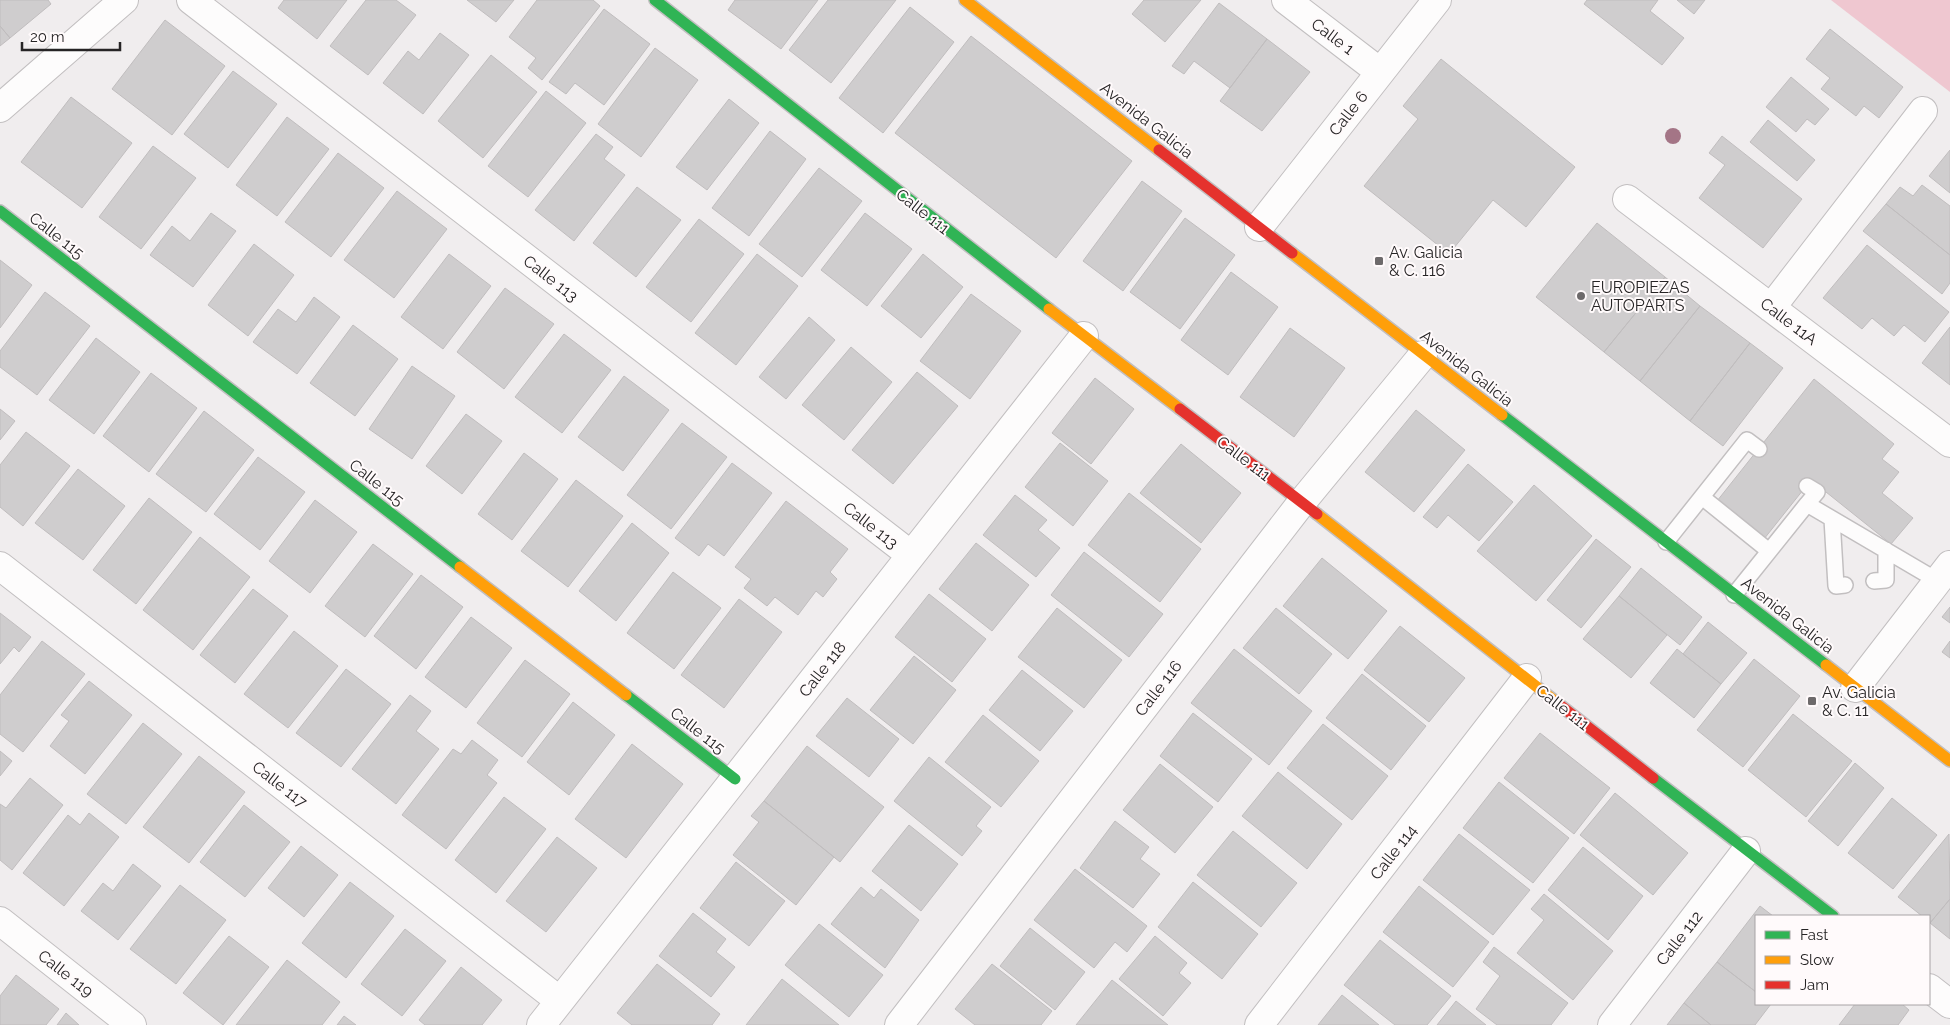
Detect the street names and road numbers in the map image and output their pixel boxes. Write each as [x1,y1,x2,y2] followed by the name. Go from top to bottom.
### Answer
[1308,14,1358,59] street label: Calle 1
[1097,78,1197,163] street label: Avenida Galicia
[1325,87,1372,139] street label: Calle 6
[892,185,953,238] street label: Calle 111
[26,208,88,263] street label: Calle 115
[520,251,582,306] street label: Calle 113
[1756,294,1821,349] street label: Calle 11A
[1417,326,1517,411] street label: Avenida Galicia
[1213,432,1274,485] street label: Calle 111
[346,455,408,510] street label: Calle 115
[840,498,902,553] street label: Calle 113
[1738,573,1838,658] street label: Avenida Galicia
[795,638,850,701] street label: Calle 118
[1131,657,1186,720] street label: Calle 116
[1532,681,1593,734] street label: Calle 111
[667,703,729,758] street label: Calle 115
[249,757,311,812] street label: Calle 117
[1366,821,1421,883] street label: Calle 114
[1652,907,1707,969] street label: Calle 112
[34,946,97,1001] street label: Calle 119

